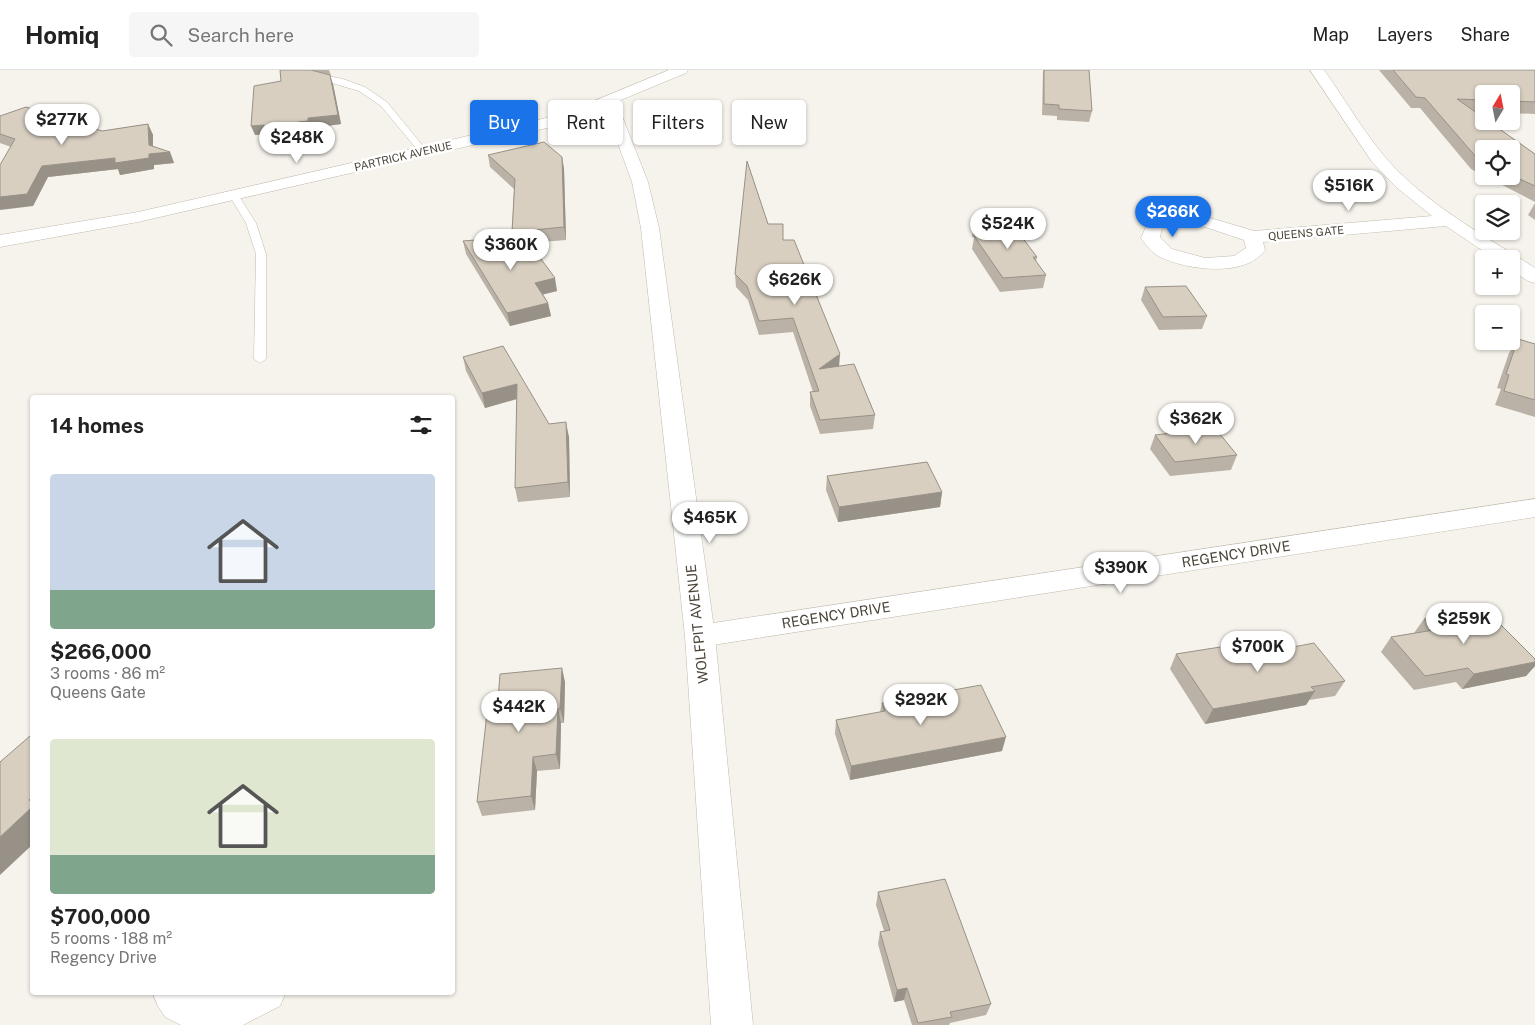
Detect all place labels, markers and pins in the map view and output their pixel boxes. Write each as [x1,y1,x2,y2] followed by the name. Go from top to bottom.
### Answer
[27,104,97,146] pin: $277K
[262,122,332,164] pin: $248K
[1314,170,1384,212] pin: $516K
[1138,196,1208,238] pin: $266K
[973,208,1043,250] pin: $524K
[476,228,546,271] pin: $360K
[760,264,830,306] pin: $626K
[1161,402,1231,445] pin: $362K
[675,502,745,544] pin: $465K
[1086,552,1156,594] pin: $390K
[1429,602,1499,645] pin: $259K
[1223,630,1293,673] pin: $700K
[886,684,956,726] pin: $292K
[484,690,554,733] pin: $442K

